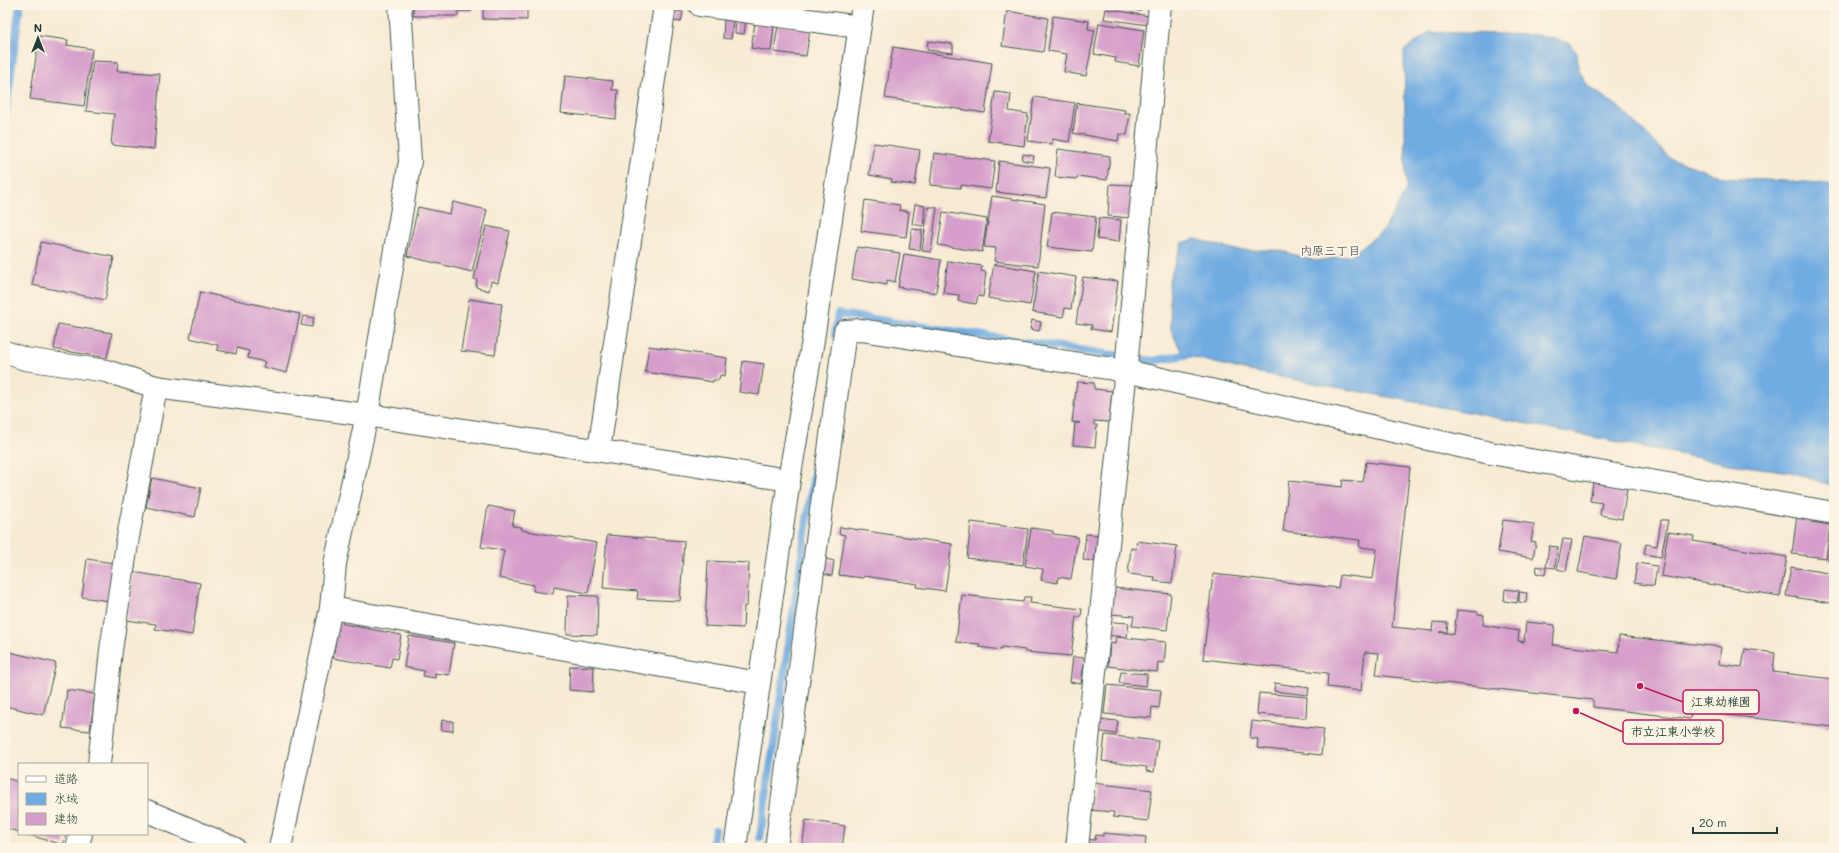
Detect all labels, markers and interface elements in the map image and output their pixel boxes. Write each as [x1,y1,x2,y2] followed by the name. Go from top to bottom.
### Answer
[18,18,58,58] north arrow
[34,20,42,35] text: N
[1300,242,1360,258] district label: 内原三丁目
[1683,690,1759,714] callout: 江東幼稚園
[1691,693,1751,709] text: 江東幼稚園
[1623,720,1723,744] callout: 市立江東小学校
[1631,723,1715,739] text: 市立江東小学校
[18,763,148,835] legend
[54,770,78,786] text: 道路
[54,790,78,806] text: 水域
[1693,809,1777,835] scale bar
[54,810,78,826] text: 建物
[1699,814,1727,830] text: 20 m

